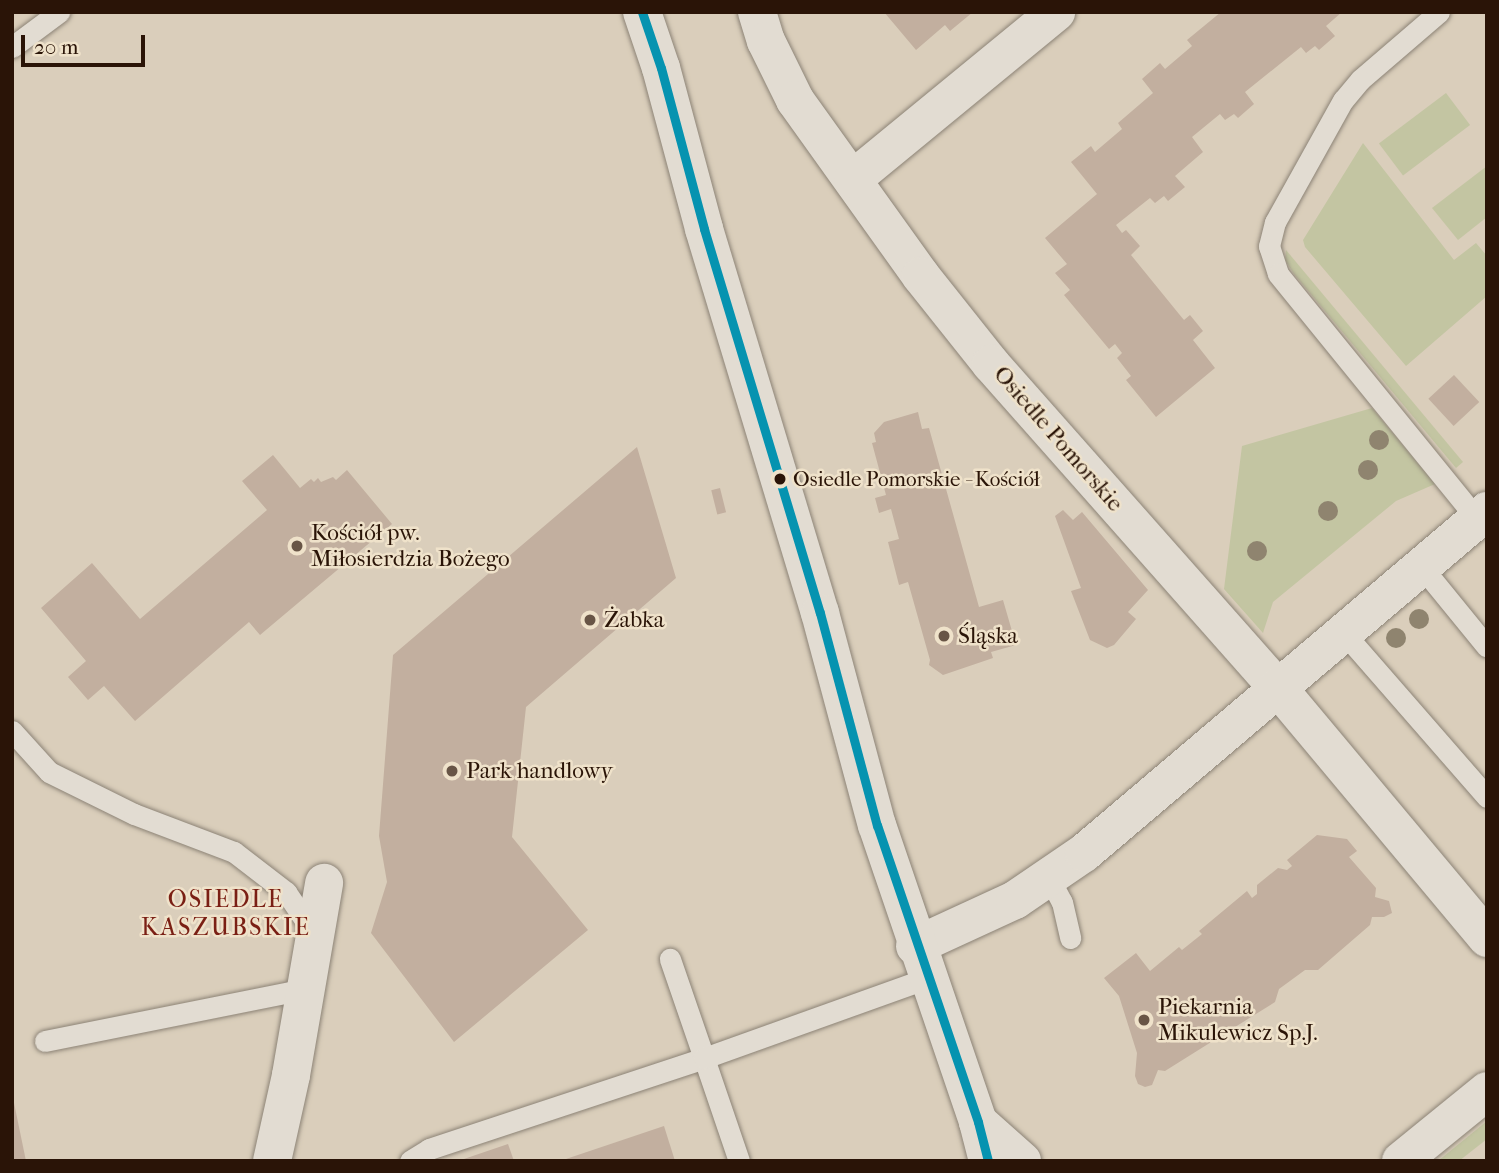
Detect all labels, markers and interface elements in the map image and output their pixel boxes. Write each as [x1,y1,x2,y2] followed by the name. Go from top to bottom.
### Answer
[24,21,149,65] scale bar
[34,35,78,59] text: 20 m
[987,361,1129,517] street label: Osiedle Pomorskie
[793,466,1040,492] place label: Osiedle Pomorskie - Kościół
[773,472,787,486] marker: Osiedle Pomorskie - Kościół
[311,519,510,573] place label: Kościół pw. Miłosierdzia Bożego
[289,538,305,554] marker: Kościół pw. Miłosierdzia Bożego
[604,606,664,634] place label: Żabka
[582,612,598,628] marker: Żabka
[958,622,1018,650] place label: Śląska
[936,628,952,644] marker: Śląska
[466,757,613,785] place label: Park handlowy
[444,763,460,779] marker: Park handlowy
[142,886,310,942] district label: OSIEDLE KASZUBSKIE
[1158,993,1318,1047] place label: Piekarnia Mikulewicz Sp.J.
[1136,1012,1152,1028] marker: Piekarnia Mikulewicz Sp.J.

